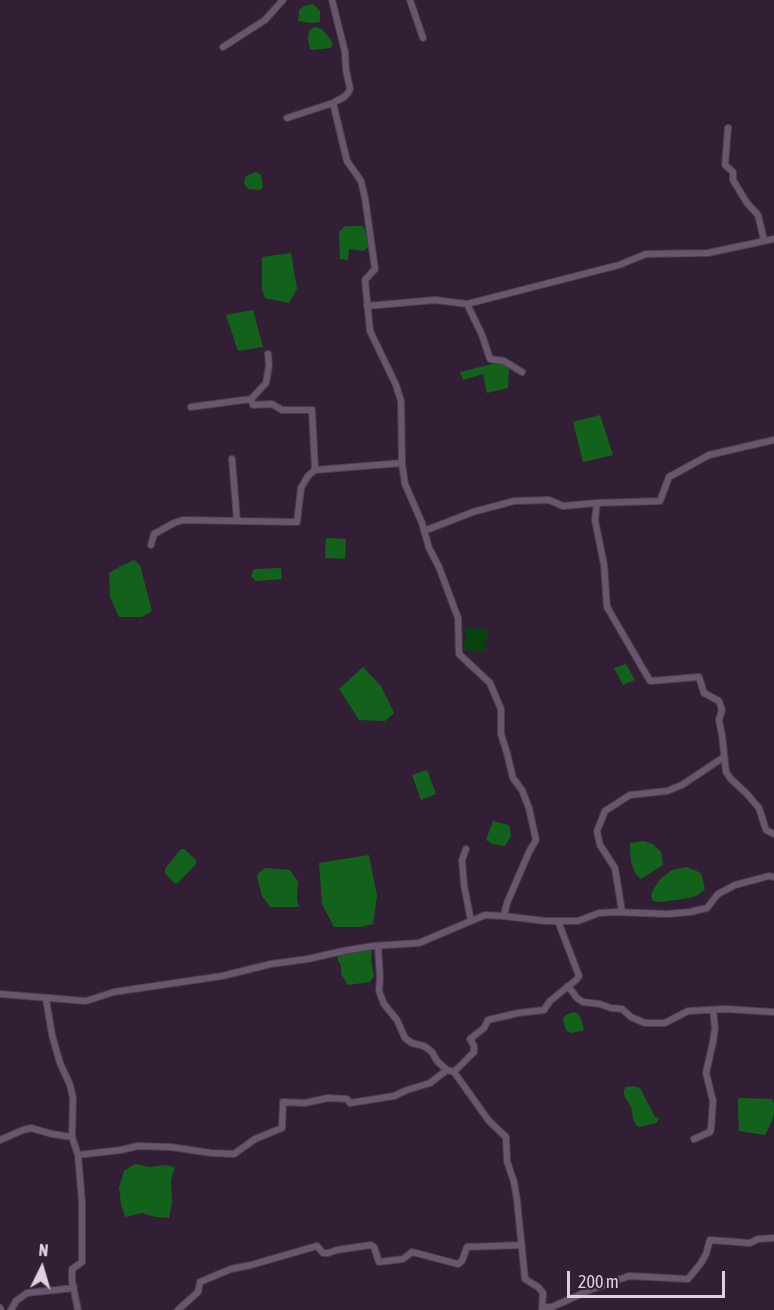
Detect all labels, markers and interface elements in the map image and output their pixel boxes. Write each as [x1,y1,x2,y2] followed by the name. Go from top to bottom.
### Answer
[12,1238,72,1298] north arrow
[38,1241,49,1259] text: N
[570,1259,728,1297] scale bar
[578,1271,619,1292] text: 200 m

